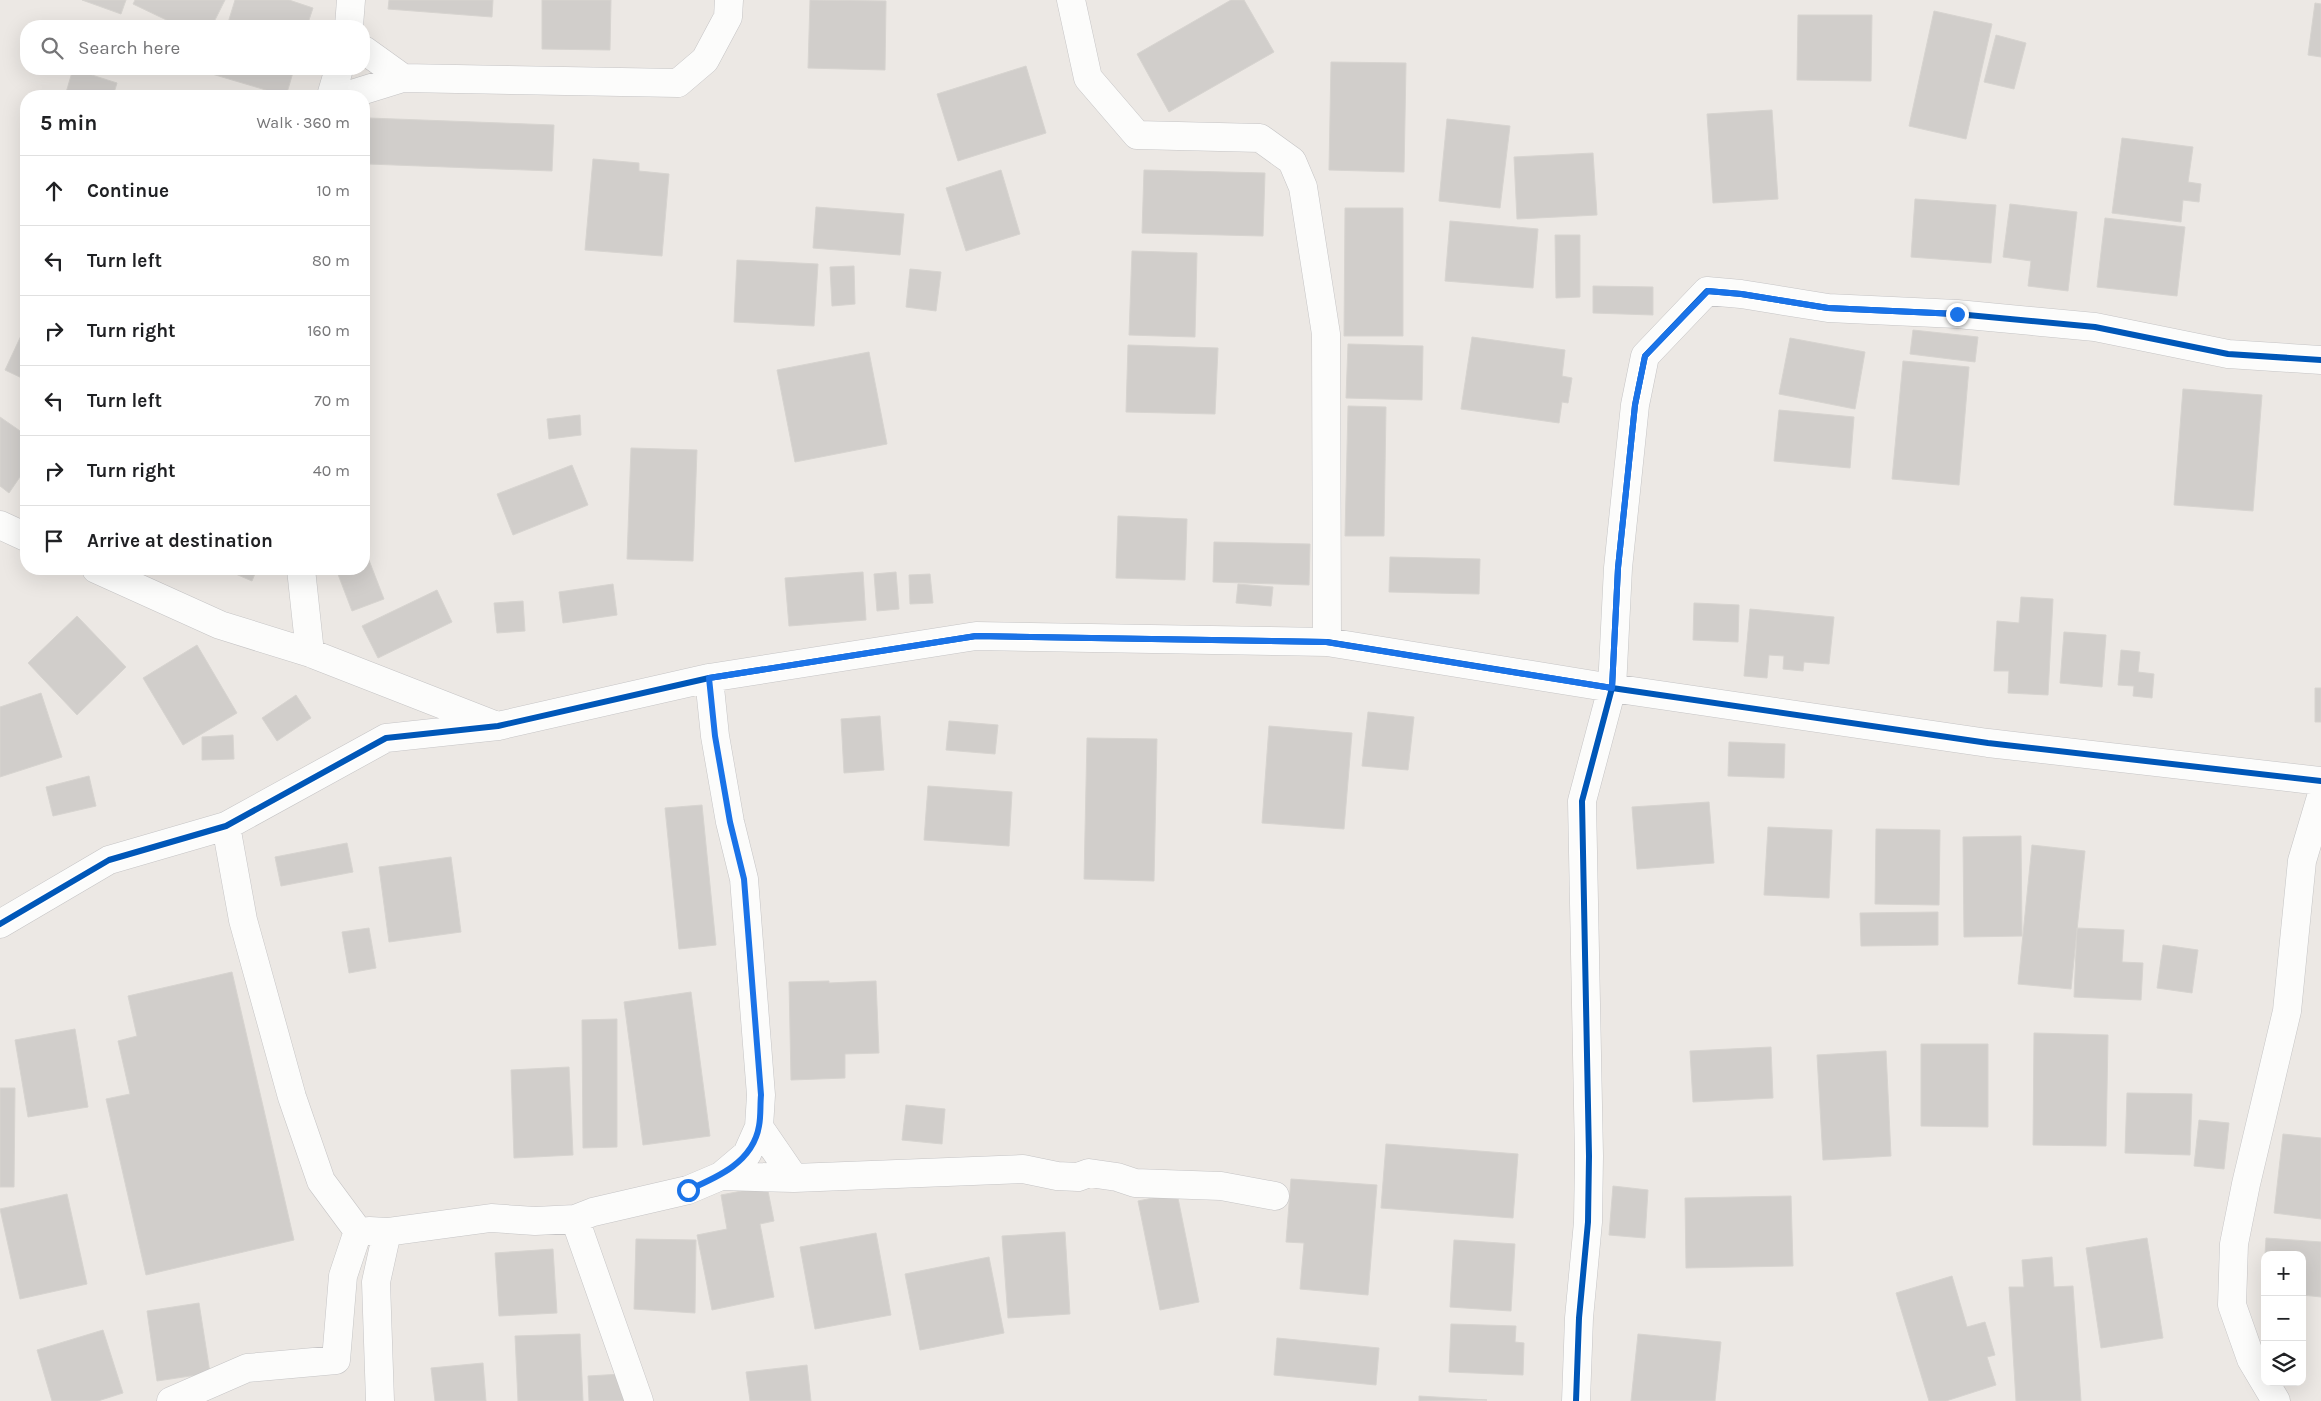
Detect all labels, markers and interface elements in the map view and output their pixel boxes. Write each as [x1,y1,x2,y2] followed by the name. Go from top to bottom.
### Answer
[20,20,370,75] search box
[38,34,66,62] icon: search
[78,37,180,59] text: Search here
[40,111,97,135] text: 5 min
[257,113,350,132] text: Walk · 360 m
[40,177,68,205] icon: ahead
[87,180,169,202] text: Continue
[316,181,350,200] text: 10 m
[40,247,68,275] icon: left
[87,250,162,272] text: Turn left
[312,251,350,270] text: 80 m
[1946,303,1969,326] route end
[40,317,68,345] icon: right
[87,320,176,342] text: Turn right
[307,321,350,340] text: 160 m
[40,387,68,415] icon: left
[87,390,162,412] text: Turn left
[314,391,350,410] text: 70 m
[40,457,68,485] icon: right
[87,460,176,482] text: Turn right
[313,461,350,480] text: 40 m
[40,527,68,555] icon: arrive
[87,530,273,552] text: Arrive at destination
[677,1179,700,1202] route start
[2261,1251,2306,1386] map controls
[2261,1251,2306,1296] button: +
[2261,1296,2306,1341] button: −
[2261,1341,2306,1386] button: layers

